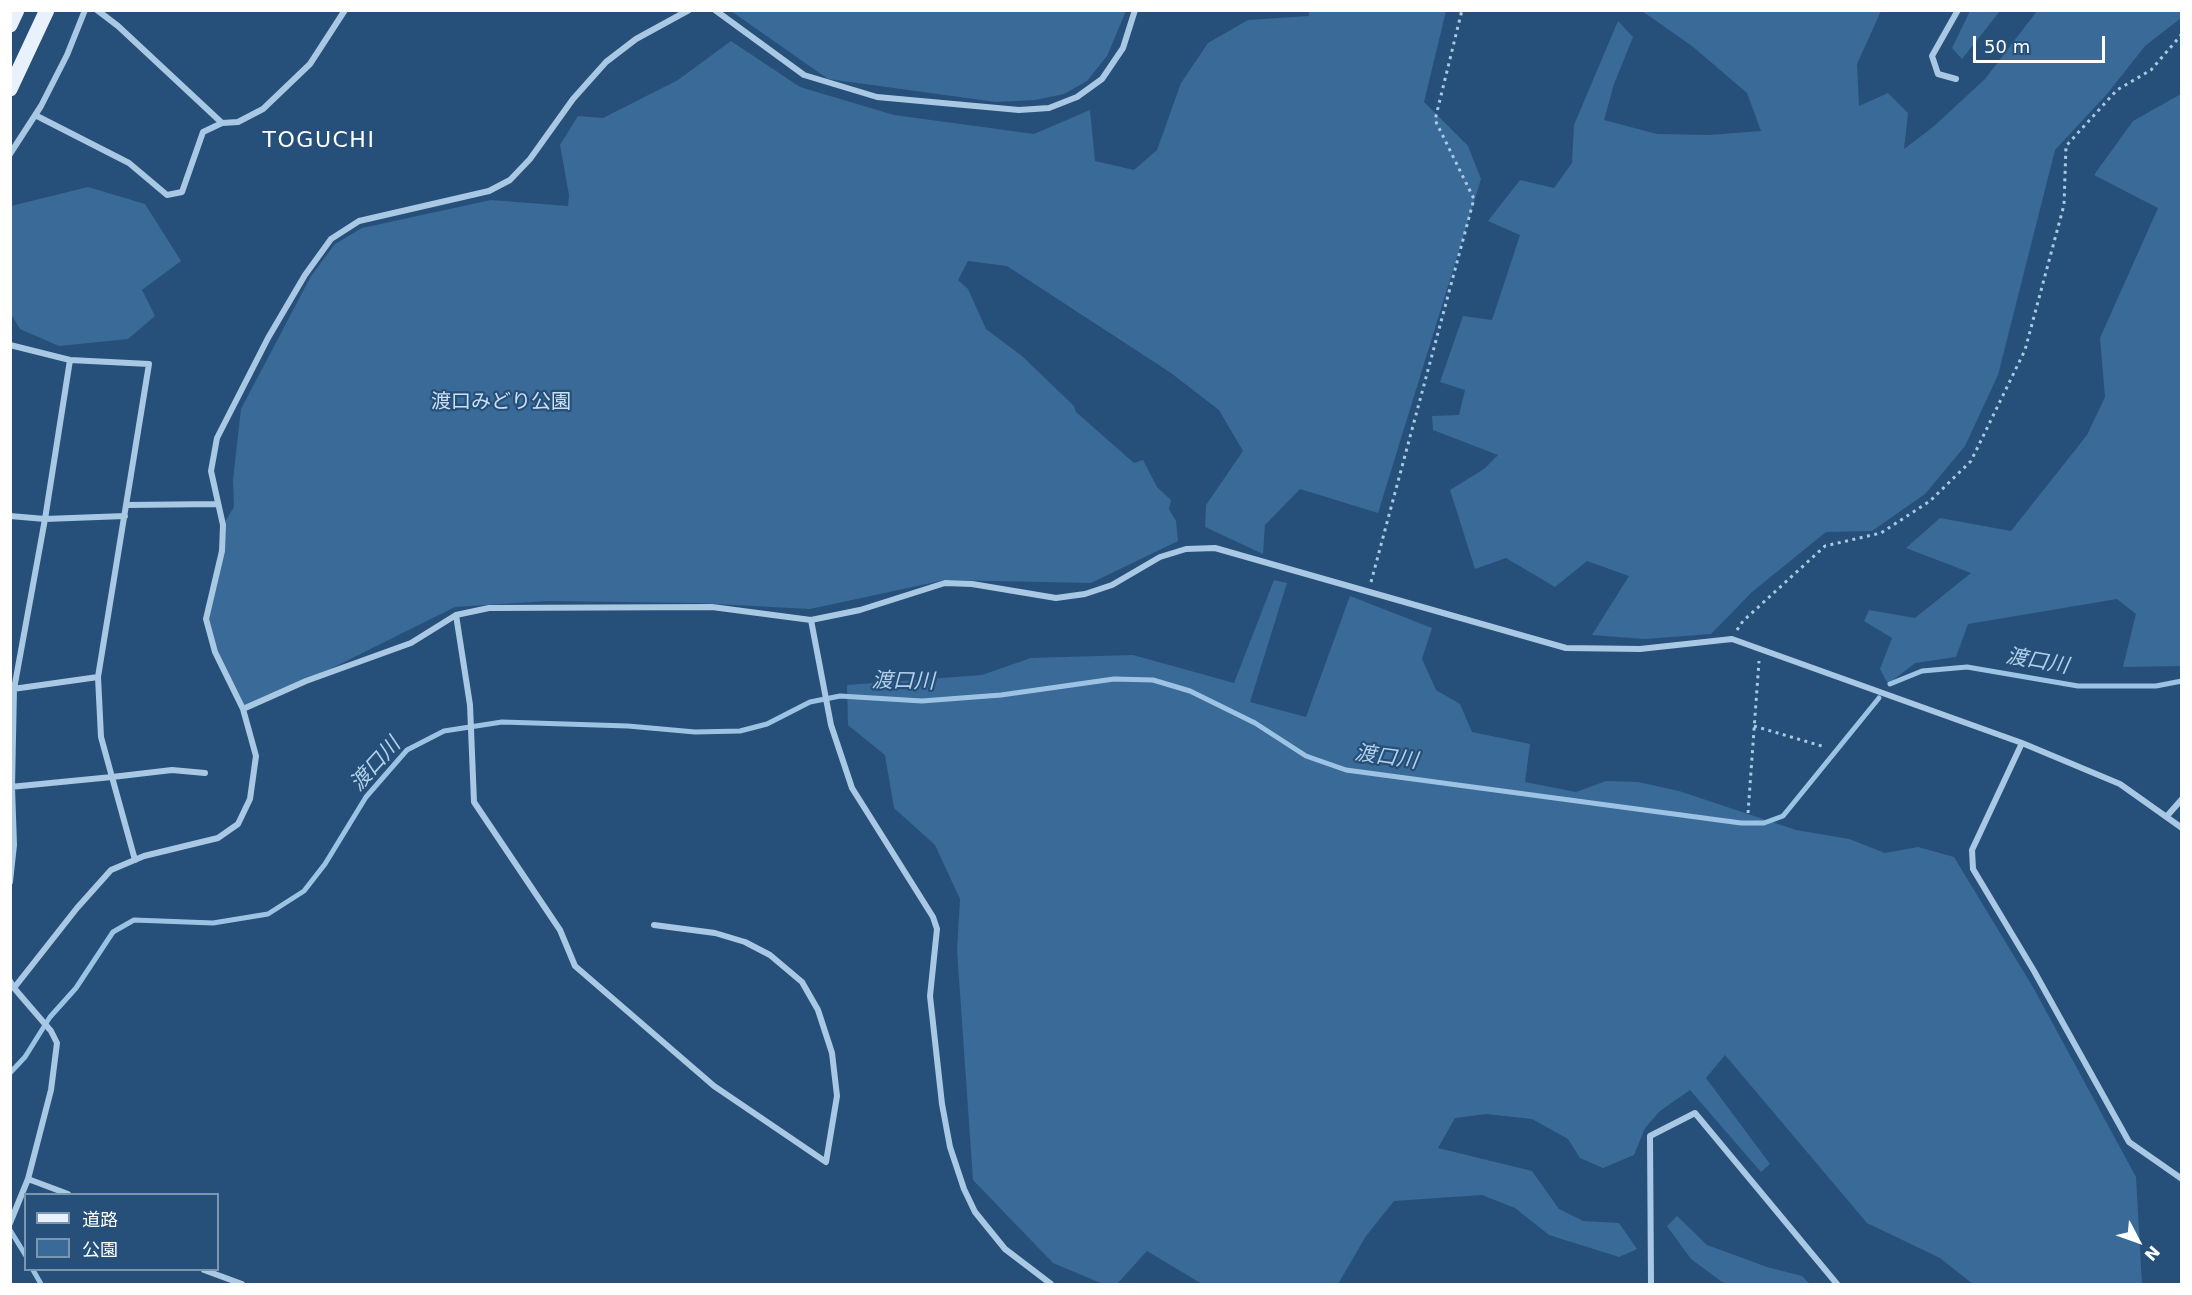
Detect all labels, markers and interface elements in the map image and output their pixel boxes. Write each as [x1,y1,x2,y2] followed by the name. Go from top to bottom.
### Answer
[1976,24,2108,62] scale bar
[1984,36,2030,57] text: 50 m
[263,128,375,154] district label: TOGUCHI
[431,391,571,415] park label: 渡口みどり公園
[2004,644,2070,680] water label: 渡口川
[871,669,935,695] water label: 渡口川
[346,733,406,797] water label: 渡口川
[1353,741,1419,775] water label: 渡口川
[24,1193,219,1271] legend
[82,1209,118,1230] text: 道路
[2108,1211,2168,1271] north arrow
[82,1239,118,1260] text: 公園
[2140,1242,2164,1264] text: N

